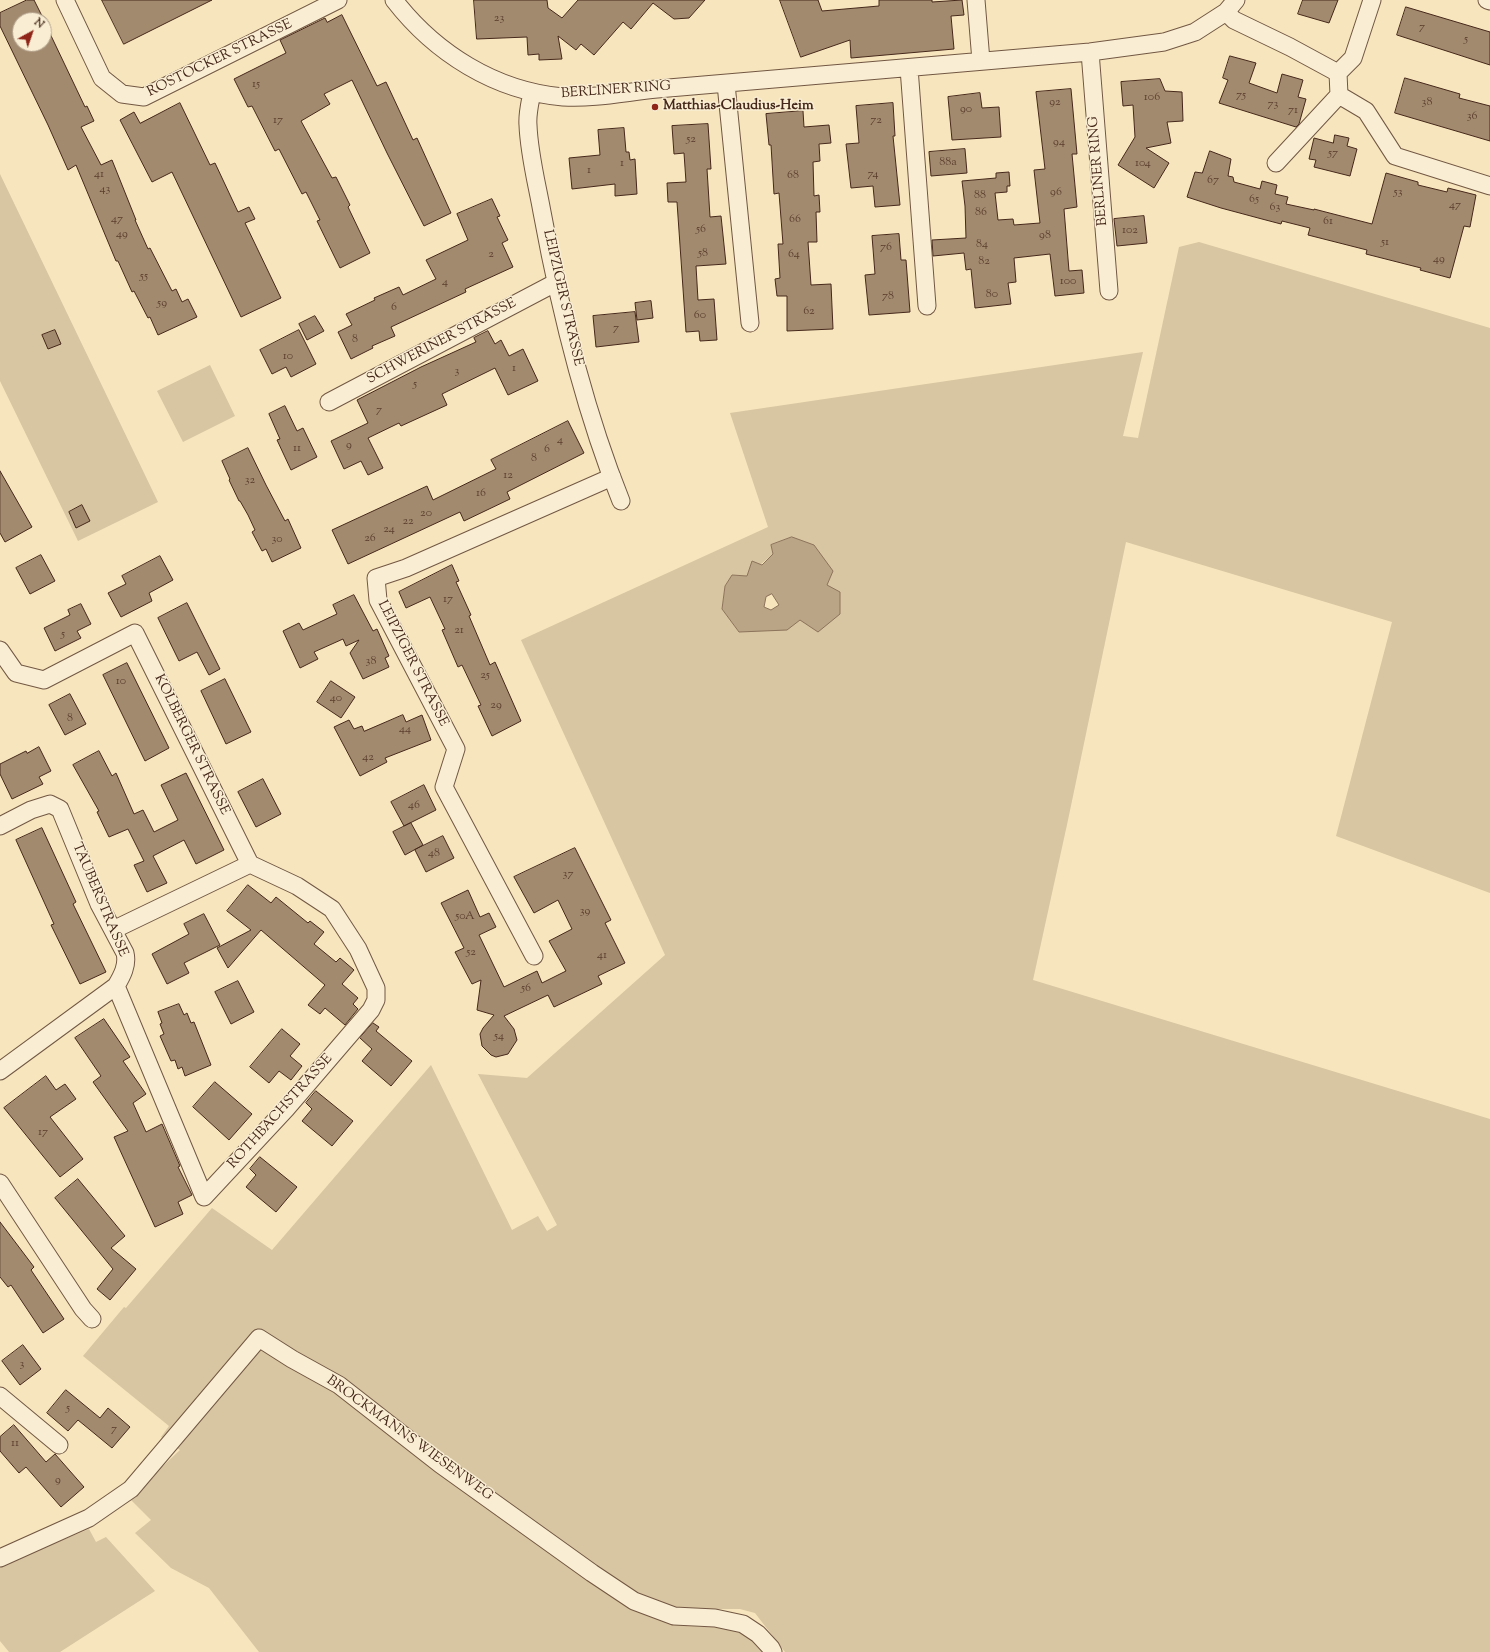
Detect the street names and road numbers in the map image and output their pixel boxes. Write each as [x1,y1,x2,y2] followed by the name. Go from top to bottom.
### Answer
[145,17,295,101] street label: ROSTOCKER STRASSE
[560,79,672,103] street label: BERLINER RING
[1086,115,1112,227] street label: BERLINER RING
[538,228,586,368] street label: LEIPZIGER STRASSE
[365,295,519,389] street label: SCHWERINER STRASSE
[373,598,451,730] street label: LEIPZIGER STRASSE
[150,672,232,818] street label: KOLBERGER STRASSE
[67,840,131,960] street label: TAUBERSTRASSE
[225,1051,337,1173] street label: ROTHBACHSTRASSE
[322,1373,496,1505] street label: BROCKMANNS WIESENWEG

